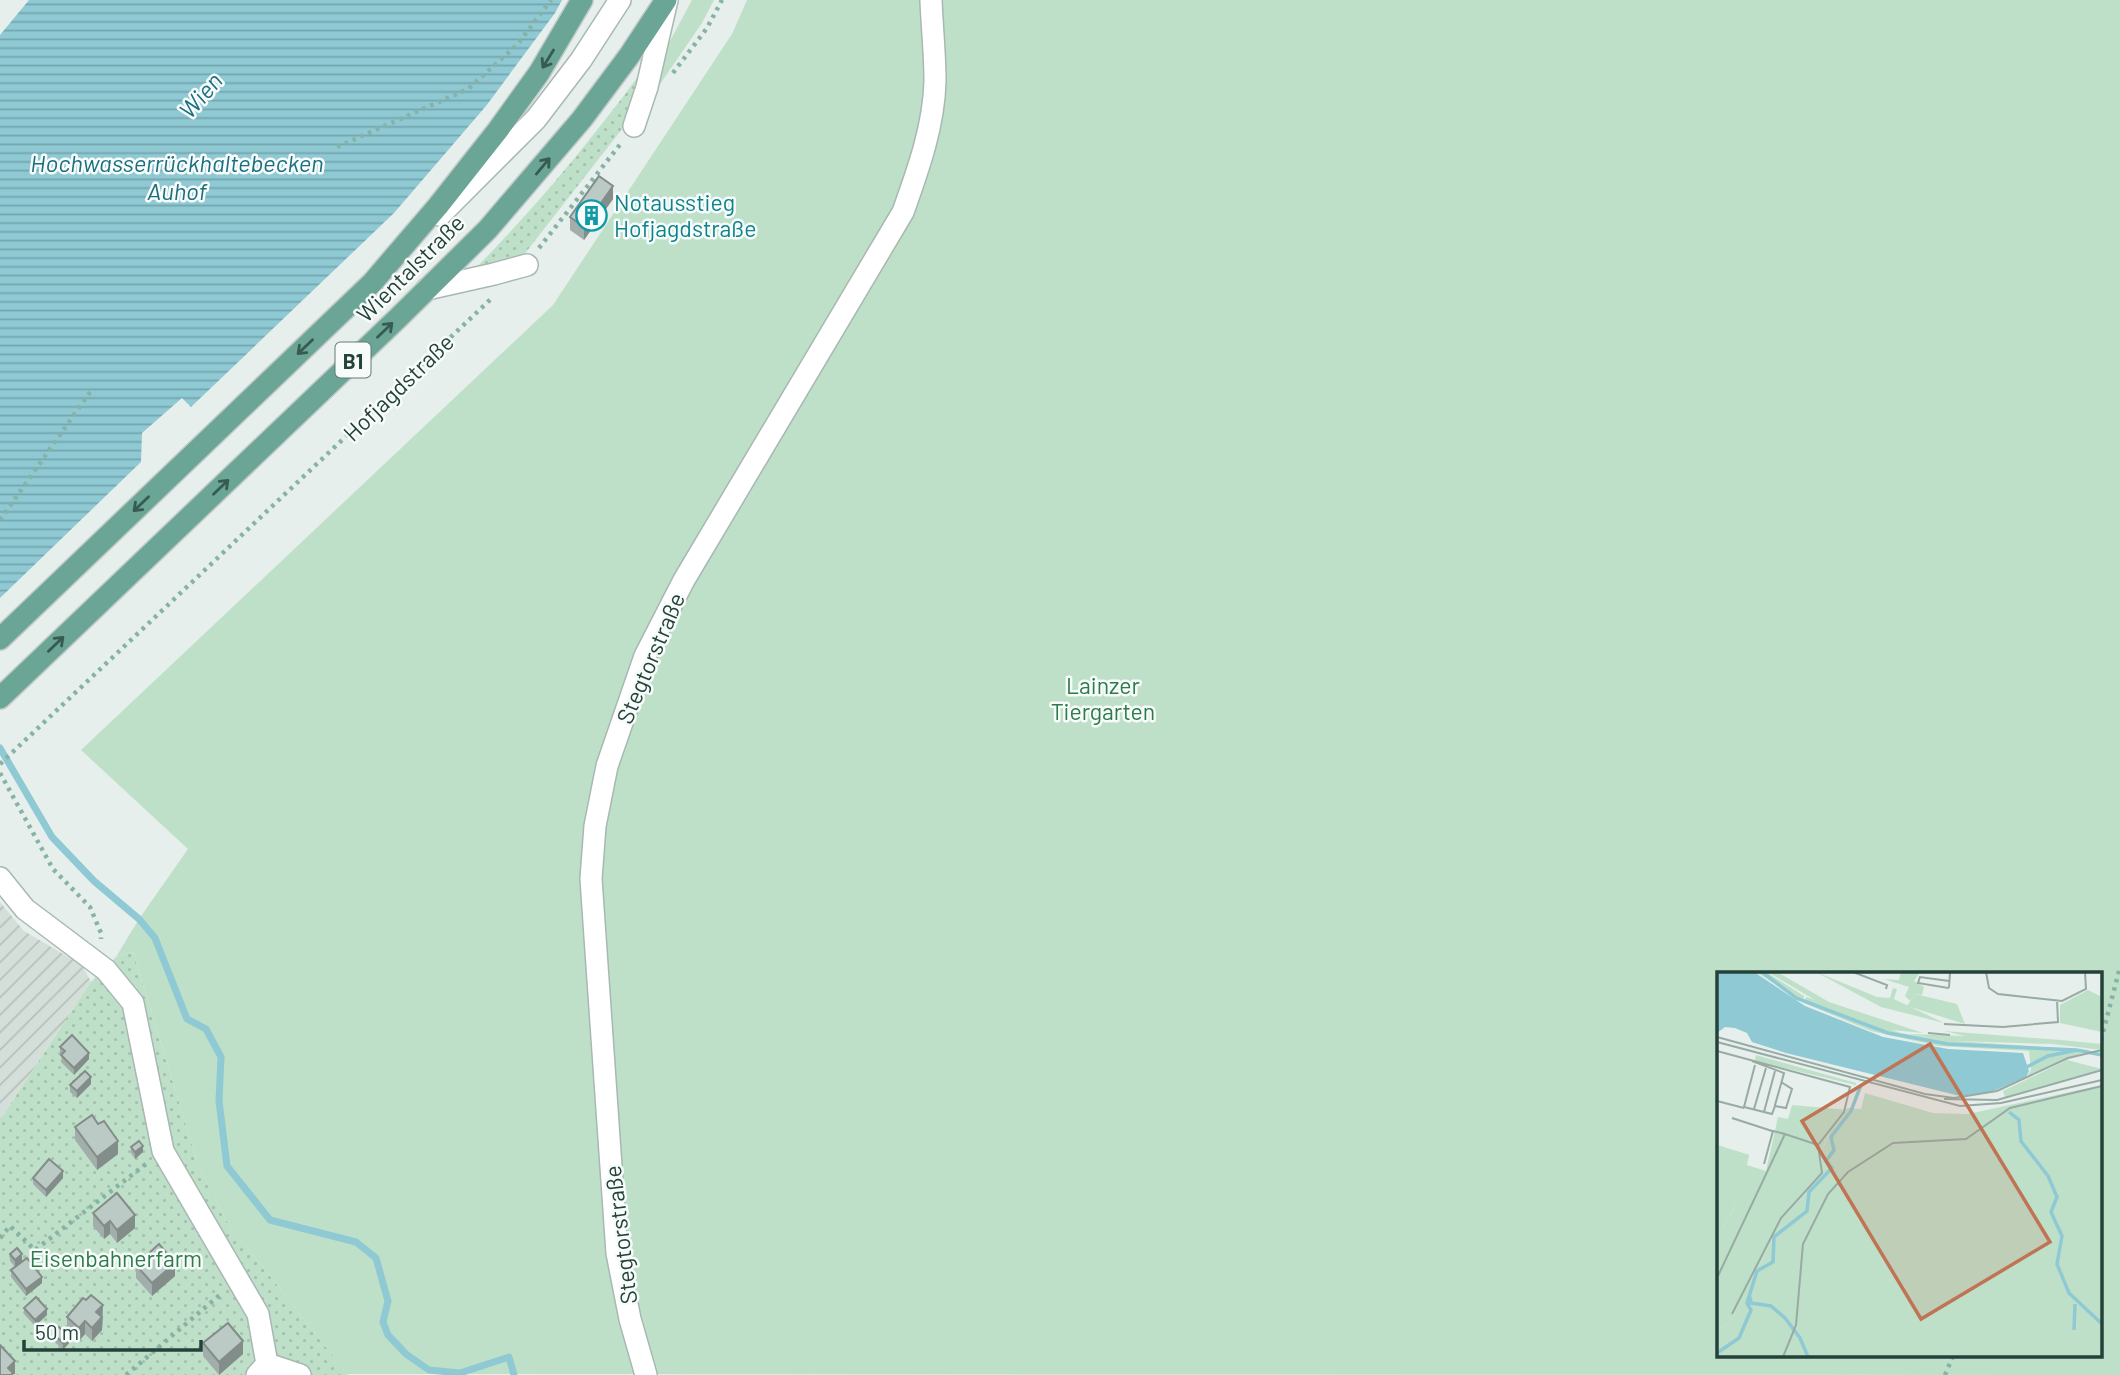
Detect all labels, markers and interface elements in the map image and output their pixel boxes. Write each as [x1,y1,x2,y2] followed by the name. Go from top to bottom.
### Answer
[540,48,554,68] one-way arrow
[172,66,228,124] water label: Wien
[30,148,324,205] water label: Hochwasserrückhaltebecken Auhof
[535,157,551,175] one-way arrow
[614,188,756,242] place label: Notausstieg Hofjagdstraße
[574,198,608,232] building icon: Notausstieg Hofjagdstraße
[350,208,470,328] street label: Wientalstraße
[376,321,393,338] one-way arrow
[337,327,459,447] street label: Hofjagdstraße
[297,338,315,355] one-way arrow
[336,342,370,378] road number: B1
[212,478,229,495] one-way arrow
[133,496,150,513] one-way arrow
[610,588,690,728] street label: Stegtorstraße
[48,636,65,653] one-way arrow
[1051,671,1155,725] park label: Lainzer Tiergarten
[1717,972,2102,1358] inset map
[598,1164,642,1306] street label: Stegtorstraße
[30,1244,202,1272] park label: Eisenbahnerfarm
[24,1308,201,1352] scale bar
[35,1319,79,1344] text: 50 m

